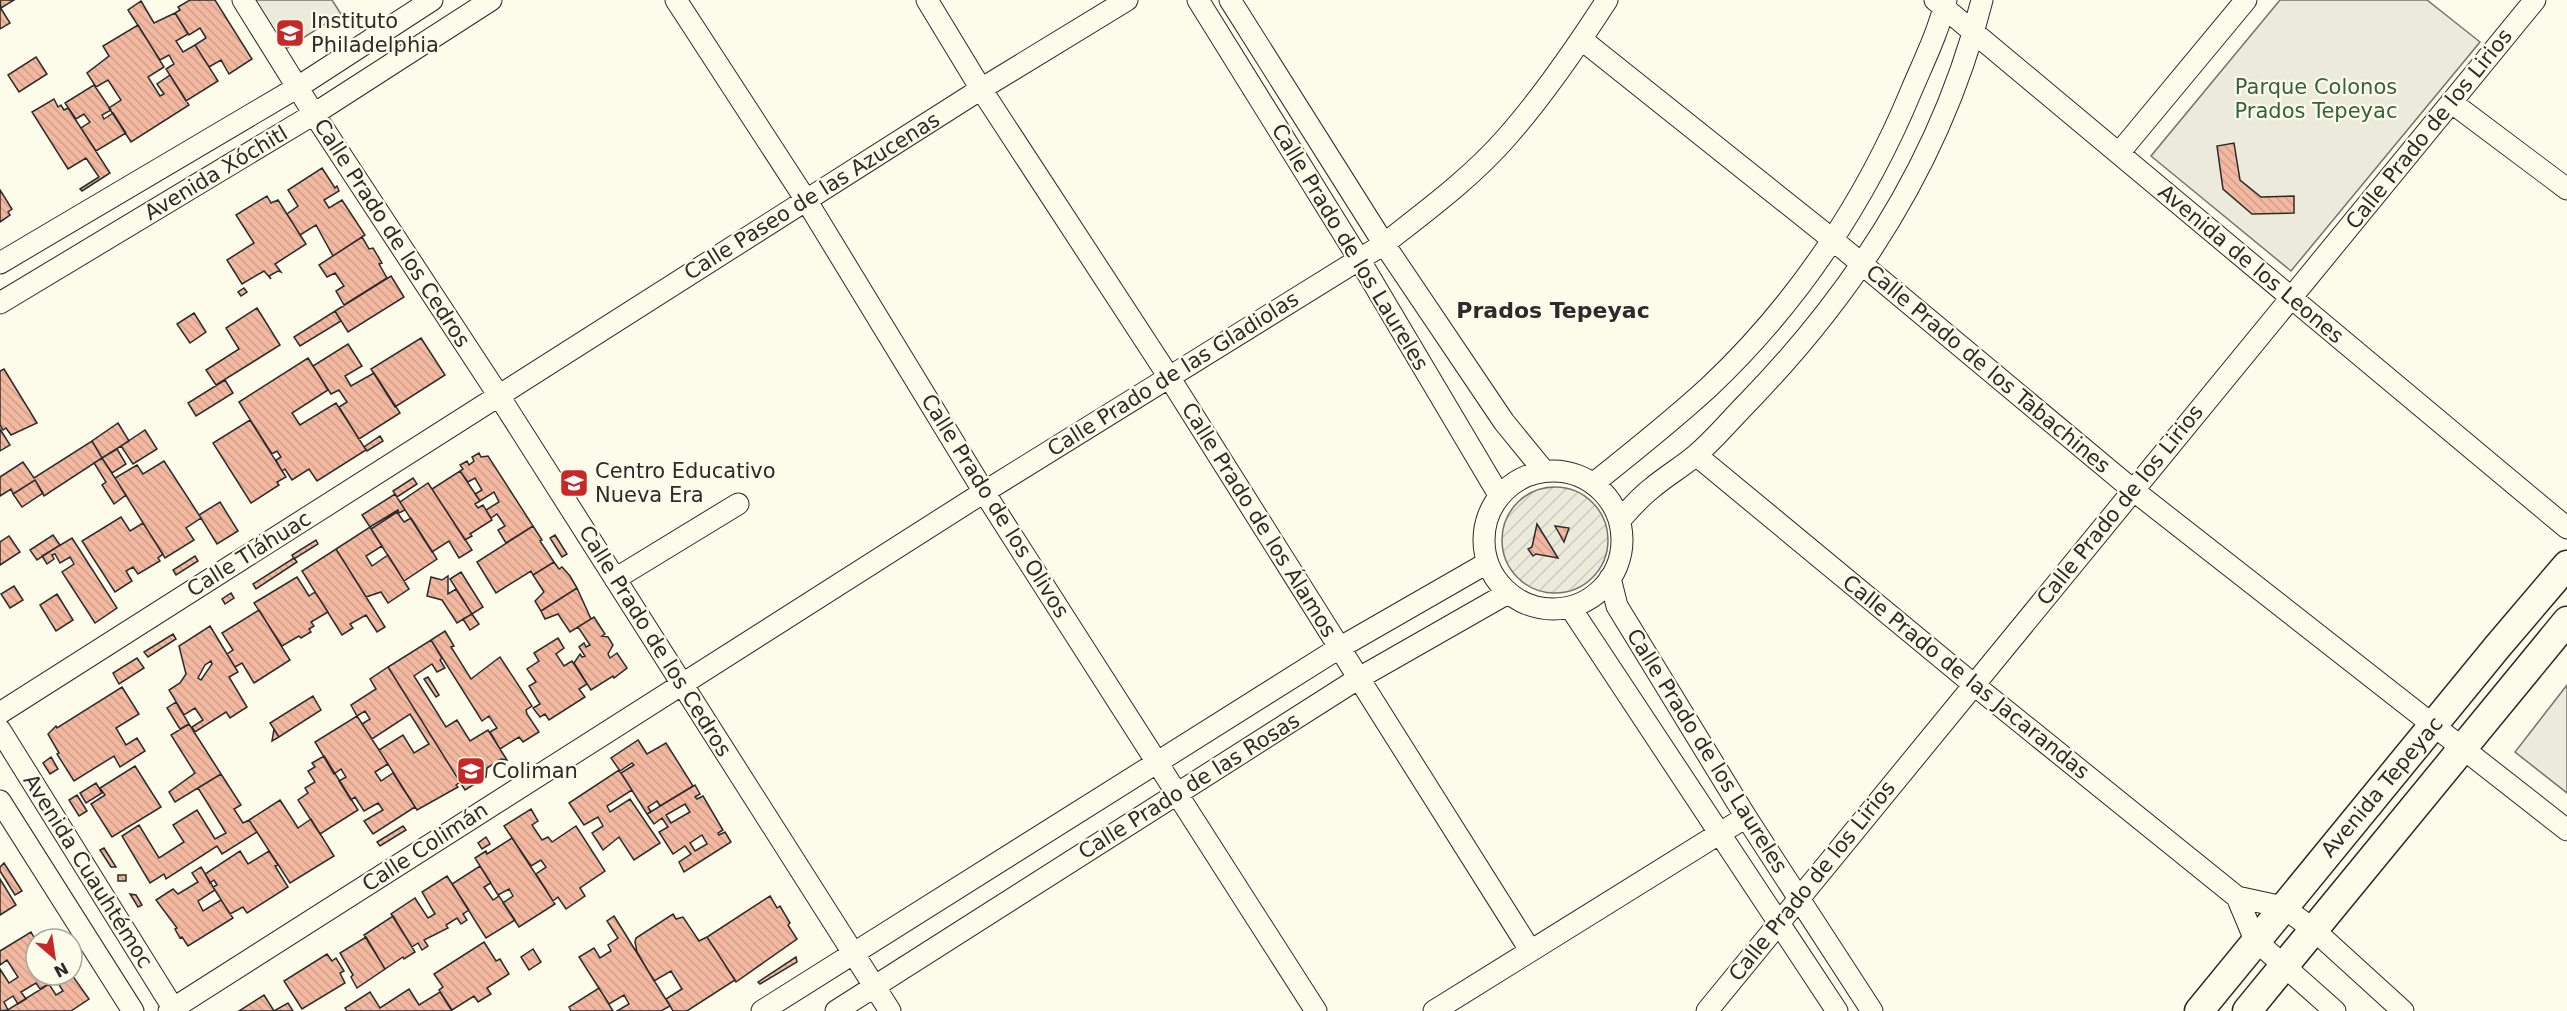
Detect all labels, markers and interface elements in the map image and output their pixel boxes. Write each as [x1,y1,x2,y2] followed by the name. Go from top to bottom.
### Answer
[311,9,439,57] place label: Instituto Philadelphia
[274,17,306,49] school or university icon: Instituto Philadelphia
[2341,24,2517,234] street label: Calle Prado de los Lirios
[2235,75,2397,123] park label: Parque Colonos Prados Tepeyac
[680,107,944,285] street label: Calle Paseo de las Azucenas
[309,114,475,352] street label: Calle Prado de los Cedros
[1267,119,1433,375] street label: Calle Prado de los Laureles
[140,121,292,225] street label: Avenida Xóchitl
[2154,180,2348,348] street label: Avenida de los Leones
[1861,260,2115,478] street label: Calle Prado de los Tabachines
[1043,287,1303,461] street label: Calle Prado de las Gladiolas
[1456,298,1650,323] district label: Prados Tepeyac
[916,390,1074,622] street label: Calle Prado de los Olivos
[1177,398,1342,642] street label: Calle Prado de los Álamos
[2032,400,2208,610] street label: Calle Prado de los Lirios
[595,459,776,507] place label: Centro Educativo Nueva Era
[558,467,590,499] school or university icon: Centro Educativo Nueva Era
[183,506,315,602] street label: Calle Tláhuac
[574,521,736,761] street label: Calle Prado de los Cedros
[1838,570,2094,784] street label: Calle Prado de las Jacarandas
[1622,624,1792,878] street label: Calle Prado de los Laureles
[1074,708,1304,864] street label: Calle Prado de las Rosas
[2316,712,2448,862] street label: Avenida Tepeyac
[455,755,487,787] school or university icon: Coliman
[492,759,578,783] place label: Coliman
[18,770,158,972] street label: Avenida Cuauhtémoc
[1724,776,1900,986] street label: Calle Prado de los Lirios
[358,798,492,896] street label: Calle Colimán
[24,927,84,987] north arrow
[51,958,71,981] text: N

